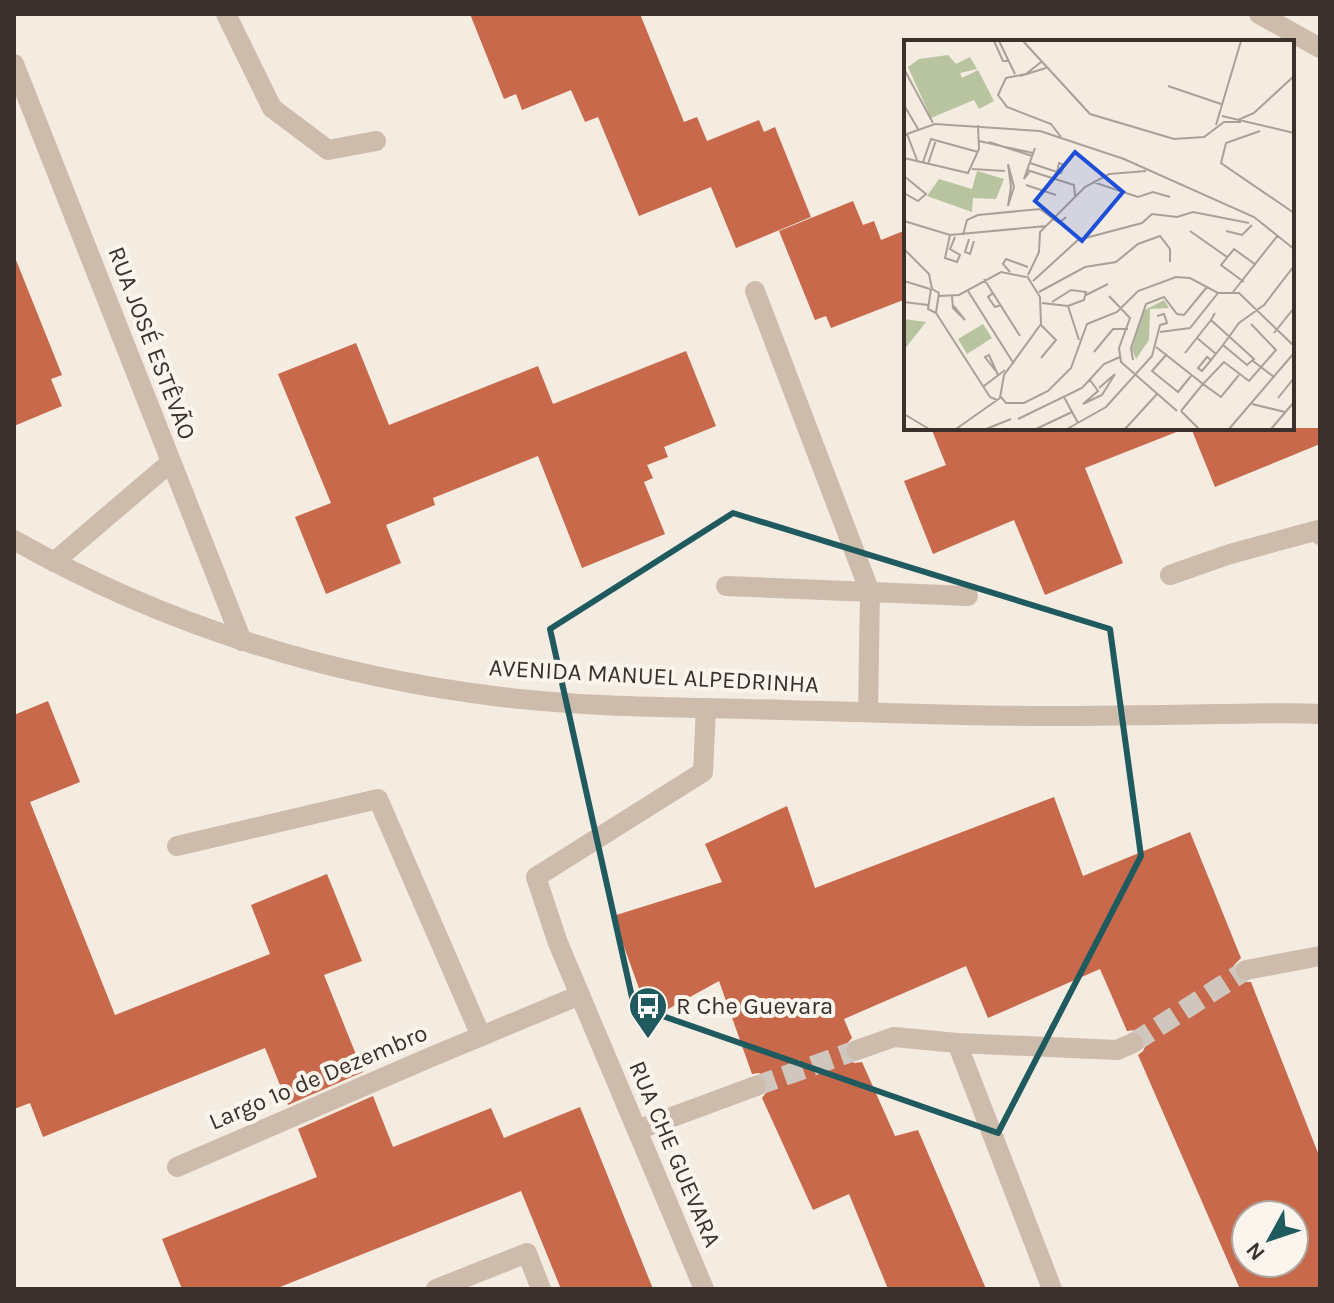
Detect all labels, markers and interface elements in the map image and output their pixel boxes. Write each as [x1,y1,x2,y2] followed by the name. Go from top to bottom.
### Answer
[904,40,1294,430] inset map
[102,242,203,443] street label: RUA JOSÉ ESTÊVÃO
[488,653,820,699] street label: AVENIDA MANUEL ALPEDRINHA
[627,985,669,1040] bus stop icon: R Che Guevara
[676,992,833,1020] place label: R Che Guevara
[205,1018,431,1136] street label: Largo 1º de Dezembro
[623,1057,727,1251] street label: RUA CHE GUEVARA
[1230,1199,1310,1279] north arrow
[1240,1237,1270,1266] text: N

